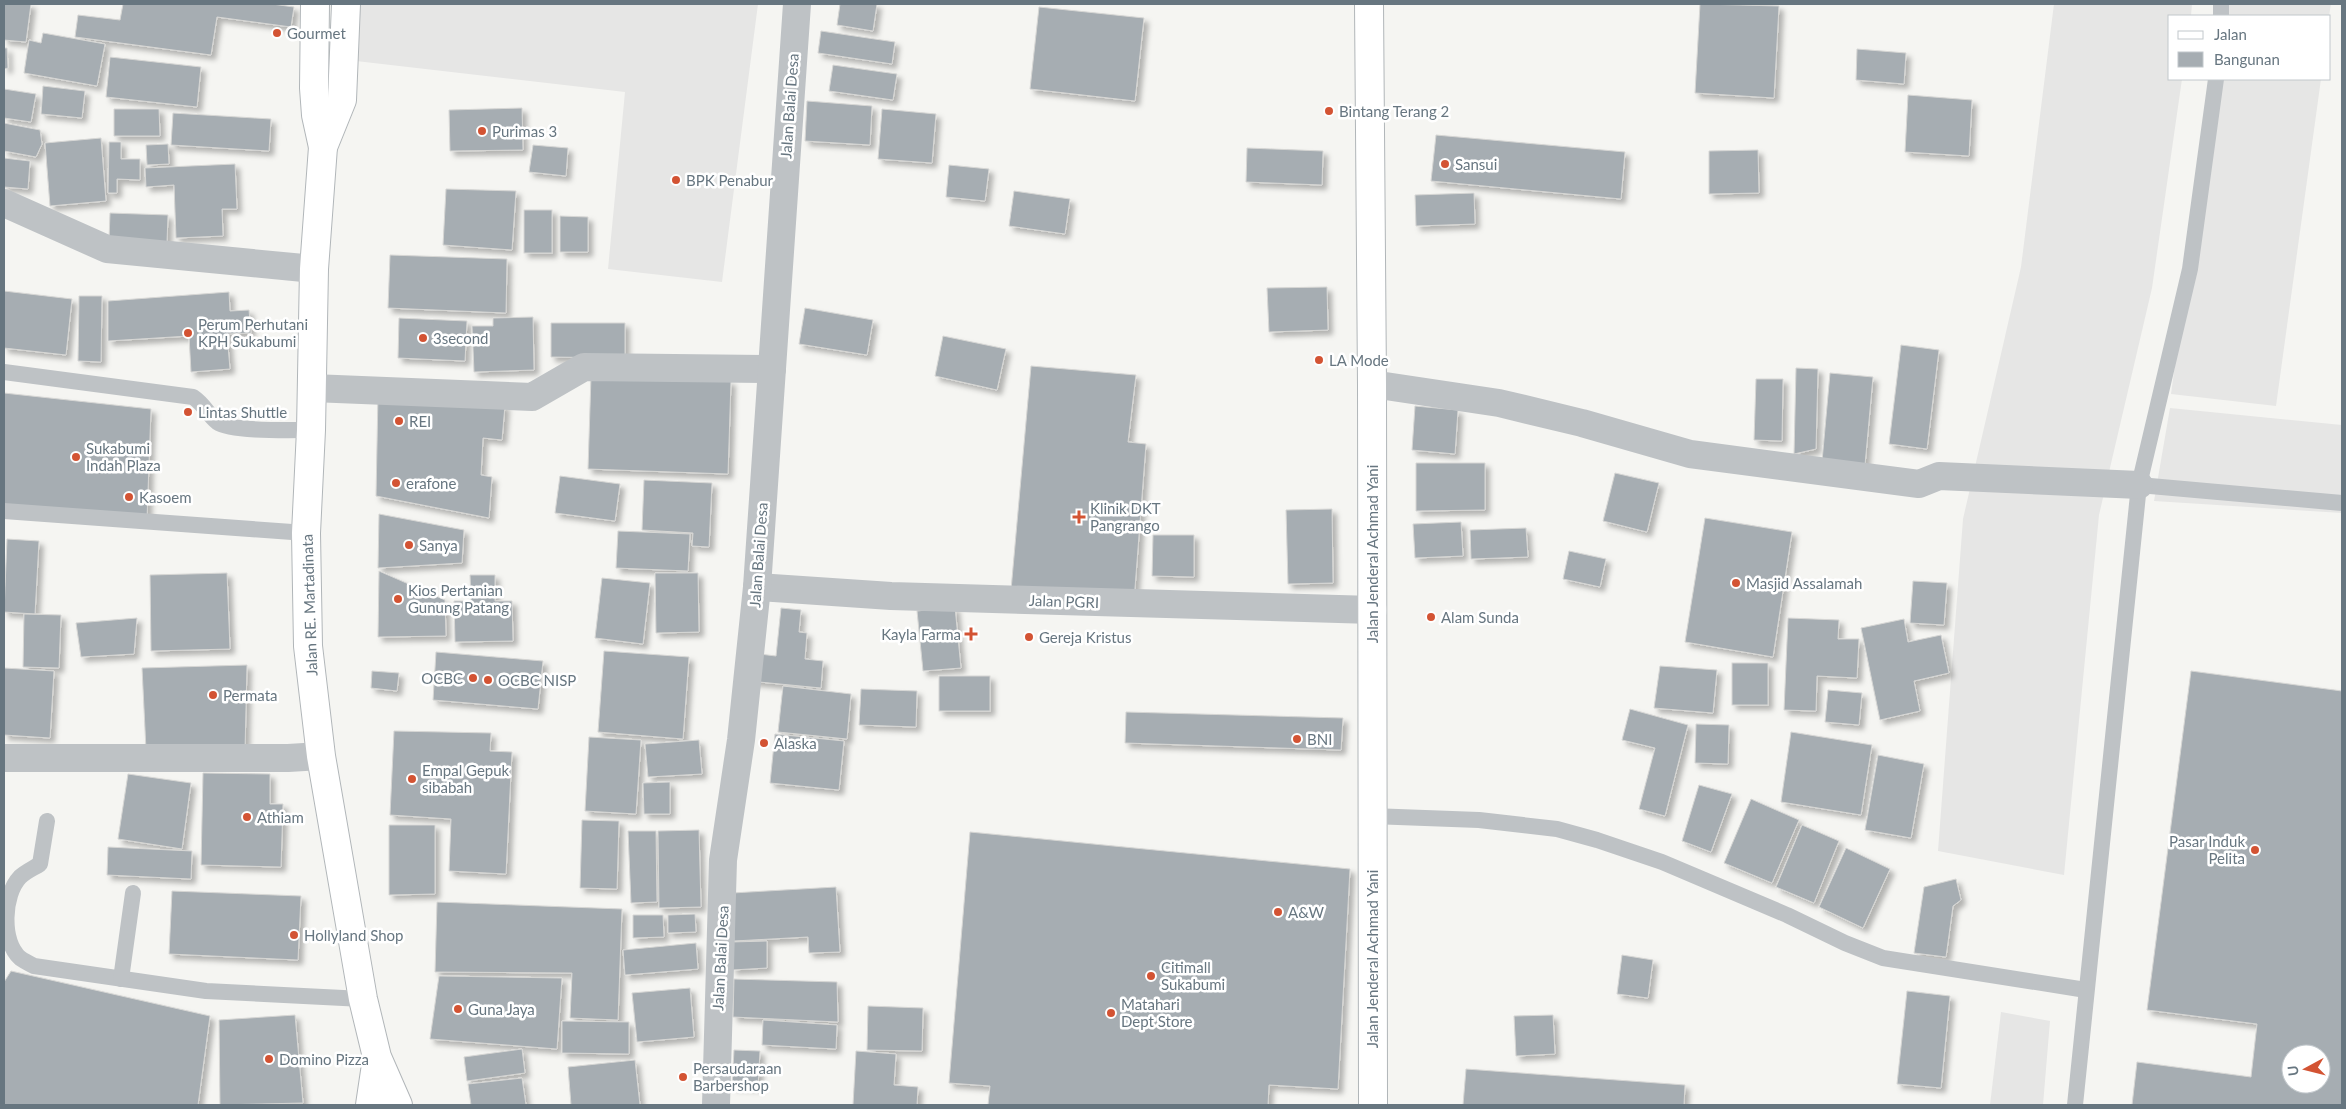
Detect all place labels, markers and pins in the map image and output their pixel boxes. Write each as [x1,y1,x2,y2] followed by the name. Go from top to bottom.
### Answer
[287,24,346,42] place label: Gourmet
[271,27,283,39] marker: Gourmet
[1339,102,1449,120] place label: Bintang Terang 2
[1323,105,1335,117] marker: Bintang Terang 2
[492,122,557,140] place label: Purimas 3
[476,125,488,137] marker: Purimas 3
[1455,155,1497,173] place label: Sansui
[1439,158,1451,170] marker: Sansui
[686,171,774,189] place label: BPK Penabur
[670,174,682,186] marker: BPK Penabur
[198,315,308,350] place label: Perum Perhutani KPH Sukabumi
[182,327,194,339] marker: Perum Perhutani KPH Sukabumi
[433,329,488,347] place label: 3second
[417,332,429,344] marker: 3second
[1329,351,1389,369] place label: LA Mode
[1313,354,1325,366] marker: LA Mode
[198,403,287,421] place label: Lintas Shuttle
[182,406,194,418] marker: Lintas Shuttle
[409,412,431,430] place label: REI
[393,415,405,427] marker: REI
[86,439,161,474] place label: Sukabumi Indah Plaza
[70,451,82,463] marker: Sukabumi Indah Plaza
[406,474,456,492] place label: erafone
[390,477,402,489] marker: erafone
[139,488,192,506] place label: Kasoem
[123,491,135,503] marker: Kasoem
[1090,499,1161,534] place label: Klinik DKT Pangrango
[1072,510,1086,524] marker: Klinik DKT Pangrango
[419,536,458,554] place label: Sanya
[403,539,415,551] marker: Sanya
[1746,574,1862,592] place label: Masjid Assalamah
[1730,577,1742,589] marker: Masjid Assalamah
[408,581,509,616] place label: Kios Pertanian Gunung Patang
[392,593,404,605] marker: Kios Pertanian Gunung Patang
[1441,608,1519,626] place label: Alam Sunda
[1425,611,1437,623] marker: Alam Sunda
[881,625,961,643] place label: Kayla Farma
[965,628,977,640] marker: Kayla Farma
[1039,628,1131,646] place label: Gereja Kristus
[1023,631,1035,643] marker: Gereja Kristus
[421,669,463,687] place label: OCBC
[498,671,576,689] place label: OCBC NISP
[467,672,479,684] marker: OCBC
[482,674,494,686] marker: OCBC NISP
[223,686,278,704] place label: Permata
[207,689,219,701] marker: Permata
[1307,730,1332,748] place label: BNI
[1291,733,1303,745] marker: BNI
[774,734,817,752] place label: Alaska
[758,737,770,749] marker: Alaska
[422,761,510,796] place label: Empal Gepuk sibabah
[406,773,418,785] marker: Empal Gepuk sibabah
[257,808,304,826] place label: Athiam
[241,811,253,823] marker: Athiam
[2169,832,2245,867] place label: Pasar Induk Pelita
[2249,844,2261,856] marker: Pasar Induk Pelita
[1288,903,1324,921] place label: A&W
[1272,906,1284,918] marker: A&W
[304,926,403,944] place label: Hollyland Shop
[288,929,300,941] marker: Hollyland Shop
[1161,958,1225,993] place label: Citimall Sukabumi
[1145,970,1157,982] marker: Citimall Sukabumi
[1121,995,1193,1030] place label: Matahari Dept Store
[468,1000,535,1018] place label: Guna Jaya
[452,1003,464,1015] marker: Guna Jaya
[1105,1007,1117,1019] marker: Matahari Dept Store
[279,1050,369,1068] place label: Domino Pizza
[263,1053,275,1065] marker: Domino Pizza
[693,1059,782,1094] place label: Persaudaraan Barbershop
[677,1071,689,1083] marker: Persaudaraan Barbershop

